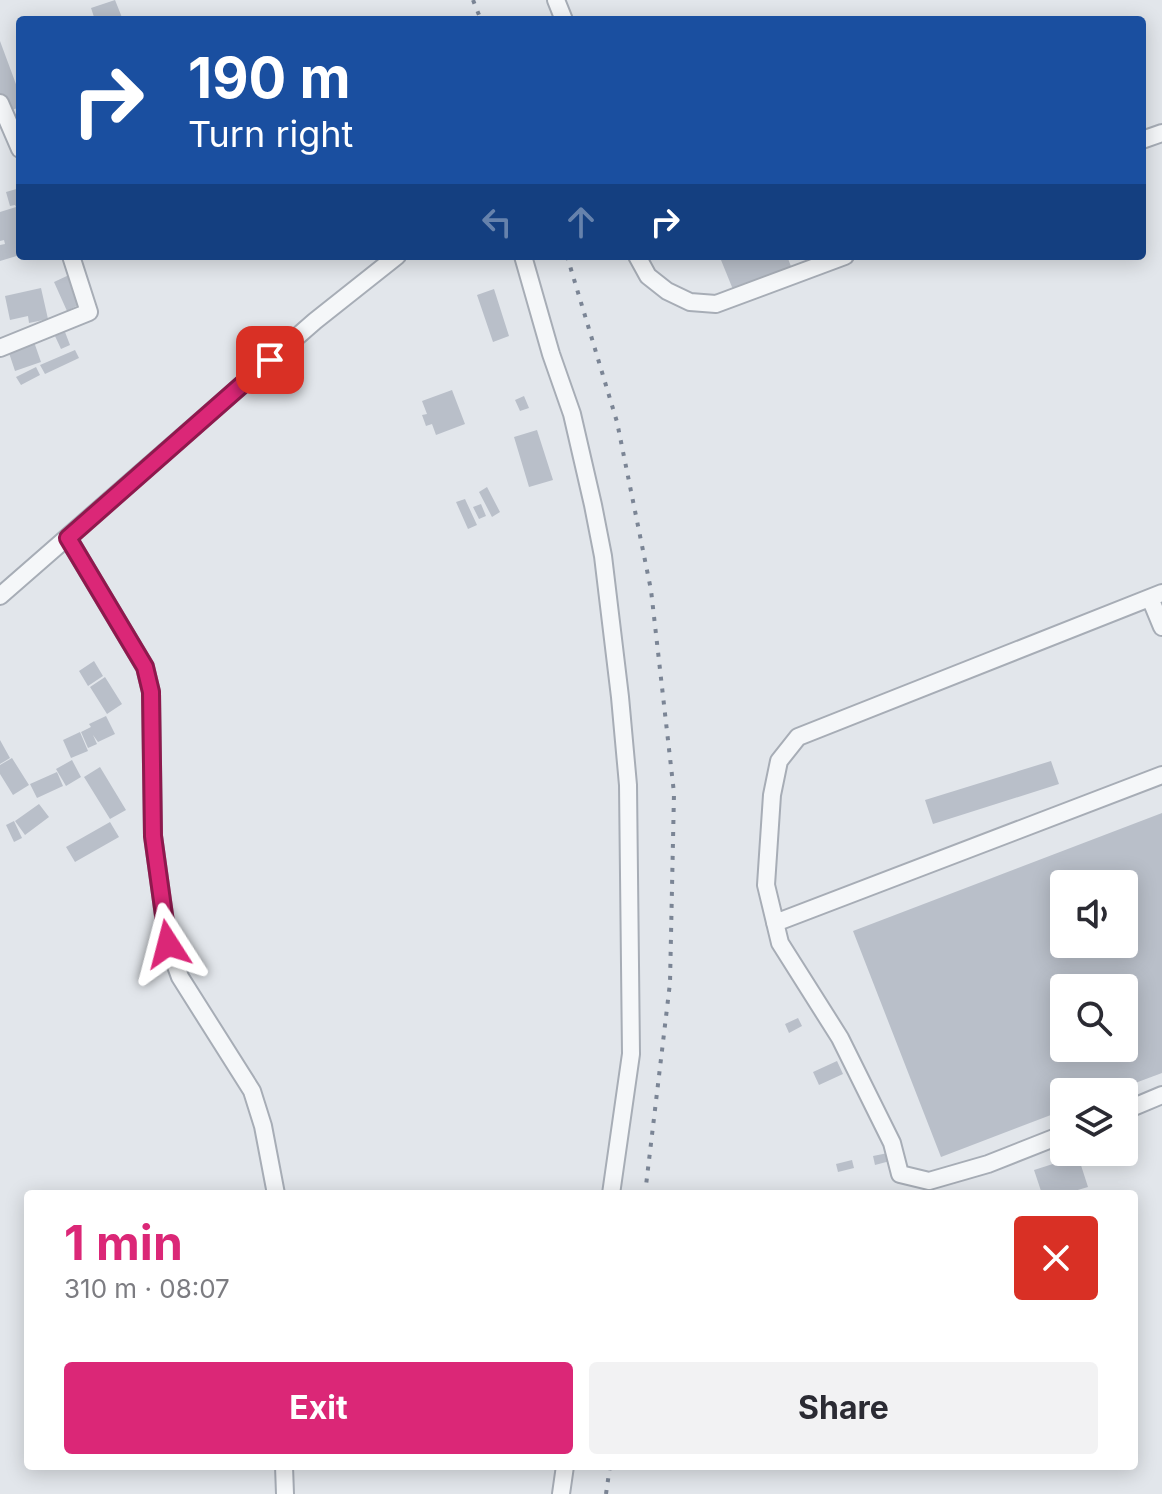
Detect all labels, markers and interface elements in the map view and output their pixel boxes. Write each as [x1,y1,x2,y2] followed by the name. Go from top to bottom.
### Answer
[188,44,351,112] text: 190 m
[56,48,160,152] icon: right
[188,112,353,156] text: Turn right
[475,200,519,244] icon: left
[559,200,603,244] icon: ahead
[643,200,687,244] icon: right
[236,326,304,394] pin
[248,338,292,382] icon: arrive
[1050,870,1138,1166] map controls
[1050,870,1138,958] button: sound
[126,902,210,986] position arrow
[1050,974,1138,1062] button: search
[1050,1078,1138,1166] button: layers
[64,1213,183,1272] text: 1 min
[1014,1216,1098,1300] button: close
[64,1273,230,1304] text: 310 m · 08:07
[64,1362,573,1454] button: Exit
[589,1362,1098,1454] button: Share

